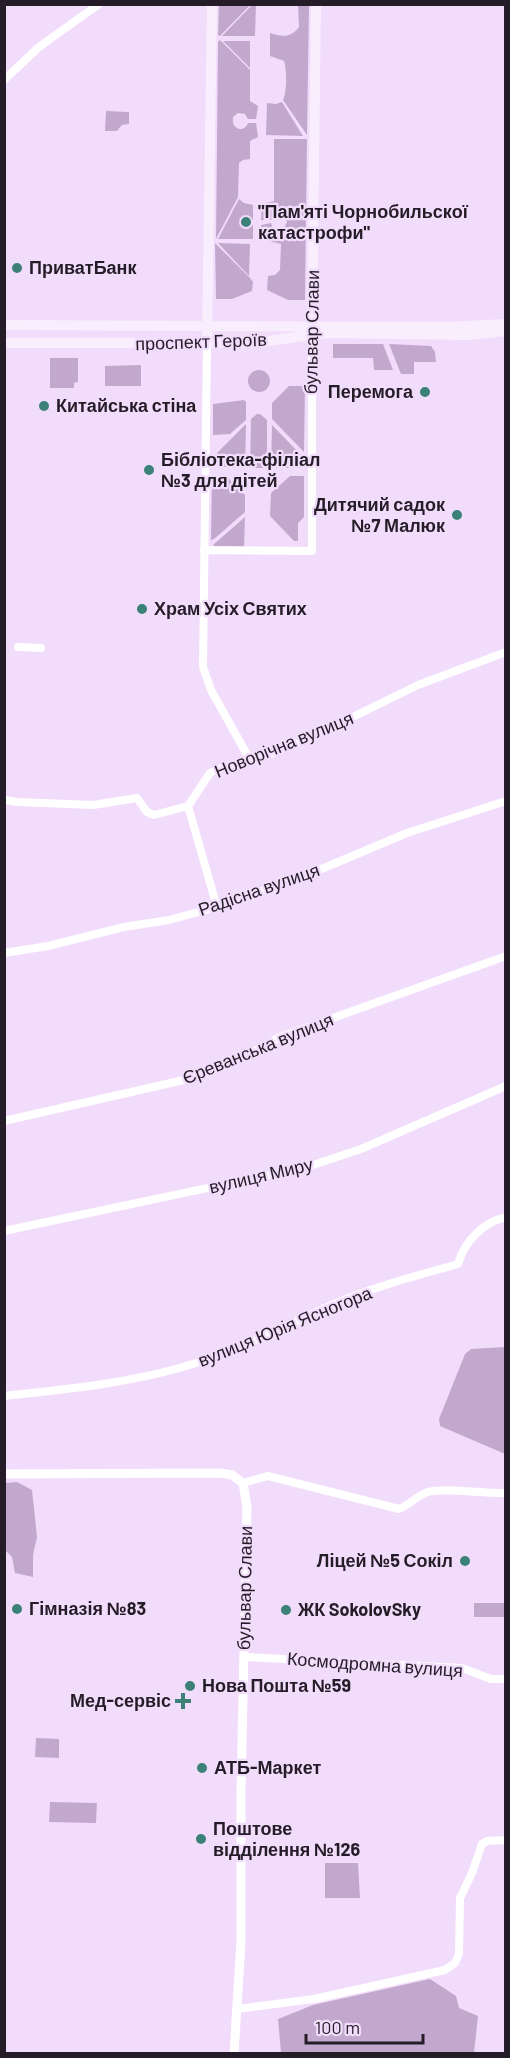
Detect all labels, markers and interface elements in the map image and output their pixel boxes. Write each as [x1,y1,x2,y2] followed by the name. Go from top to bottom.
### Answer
[258,200,469,243] place label: "Пам'яті Чорнобильскої катастрофи"
[239,215,253,229] marker: "Пам'яті Чорнобильскої катастрофи"
[29,256,137,278] place label: ПриватБанк
[10,261,24,275] marker: ПриватБанк
[299,270,323,394] street label: бульвар Слави
[135,328,267,354] street label: проспект Героїв
[328,380,414,402] place label: Перемога
[418,385,432,399] marker: Перемога
[56,394,197,416] place label: Китайська стіна
[37,399,51,413] marker: Китайська стіна
[161,448,320,491] place label: Бібліотека-філіал №3 для дітей
[142,463,156,477] marker: Бібліотека-філіал №3 для дітей
[314,493,446,536] place label: Дитячий садок №7 Малюк
[450,508,464,522] marker: Дитячий садок №7 Малюк
[154,597,307,619] place label: Храм Усіх Святих
[135,602,149,616] marker: Храм Усіх Святих
[211,706,356,782] street label: Новорічна вулиця
[195,858,322,920] street label: Радісна вулиця
[179,1008,336,1088] street label: Єреванська вулиця
[207,1152,315,1198] street label: вулиця Миру
[194,1281,376,1371] street label: вулиця Юрія Ясногора
[232,1526,256,1650] street label: бульвар Слави
[317,1549,453,1571] place label: Ліцей №5 Сокіл
[458,1554,472,1568] marker: Ліцей №5 Сокіл
[29,1597,146,1619] place label: Гімназія №83
[297,1598,421,1620] place label: ЖК SokolovSky
[10,1602,24,1616] marker: Гімназія №83
[279,1603,293,1617] marker: ЖК SokolovSky
[286,1647,464,1681] street label: Космодромна вулиця
[202,1674,351,1696] place label: Нова Пошта №59
[183,1679,197,1693] marker: Нова Пошта №59
[70,1689,171,1711] place label: Мед-сервіс
[176,1694,190,1708] marker: Мед-сервіс
[214,1756,321,1778] place label: АТБ-Маркет
[195,1761,209,1775] marker: АТБ-Маркет
[213,1817,360,1860] place label: Поштове відділення №126
[194,1832,208,1846] marker: Поштове відділення №126
[306,2007,423,2045] scale bar
[315,2016,360,2038] text: 100 m

